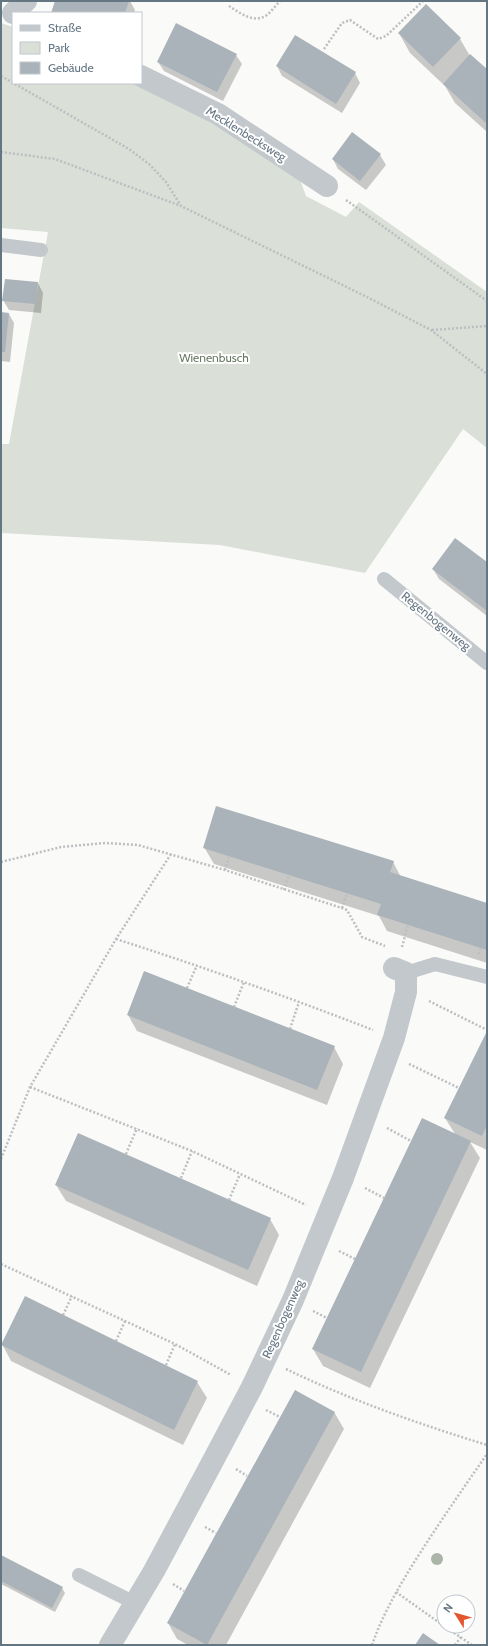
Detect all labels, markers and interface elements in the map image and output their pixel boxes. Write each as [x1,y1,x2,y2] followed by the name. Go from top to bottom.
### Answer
[12,12,142,84] legend
[48,20,81,35] text: Straße
[48,40,70,55] text: Park
[48,60,94,75] text: Gebäude
[203,103,290,165] street label: Mecklenbecksweg
[179,350,249,365] park label: Wienenbusch
[399,588,475,654] street label: Regenbogenweg
[258,1276,307,1361] street label: Regenbogenweg
[436,1594,476,1634] north arrow
[440,1601,456,1615] text: N

